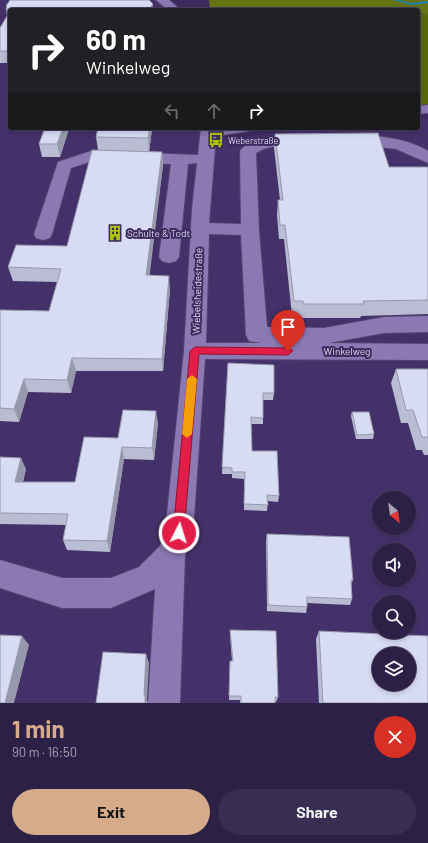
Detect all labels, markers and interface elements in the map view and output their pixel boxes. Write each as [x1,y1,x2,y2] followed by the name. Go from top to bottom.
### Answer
[86,22,146,56] text: 60 m
[20,24,72,76] icon: right
[86,56,170,78] text: Winkelweg
[161,100,183,122] icon: left
[203,100,225,122] icon: ahead
[245,100,267,122] icon: right
[207,131,225,149] bus stop icon: Weberstraße
[228,135,279,146] place label: Weberstraße
[106,224,124,242] building icon: Schulte & Todt
[127,227,190,239] place label: Schulte & Todt
[189,248,205,334] street label: Wiebelsheidestraße
[271,310,305,351] pin
[277,316,299,338] icon: arrive
[324,345,370,357] street label: Winkelweg
[372,491,416,535] north arrow
[372,491,416,691] map controls
[158,512,200,554] position arrow
[372,543,416,587] button: sound
[372,595,416,639] button: search
[372,647,416,691] button: layers
[12,714,65,743] text: 1 min
[374,716,416,758] button: close
[12,744,77,760] text: 90 m · 16:50
[12,789,210,835] button: Exit
[218,789,416,835] button: Share

